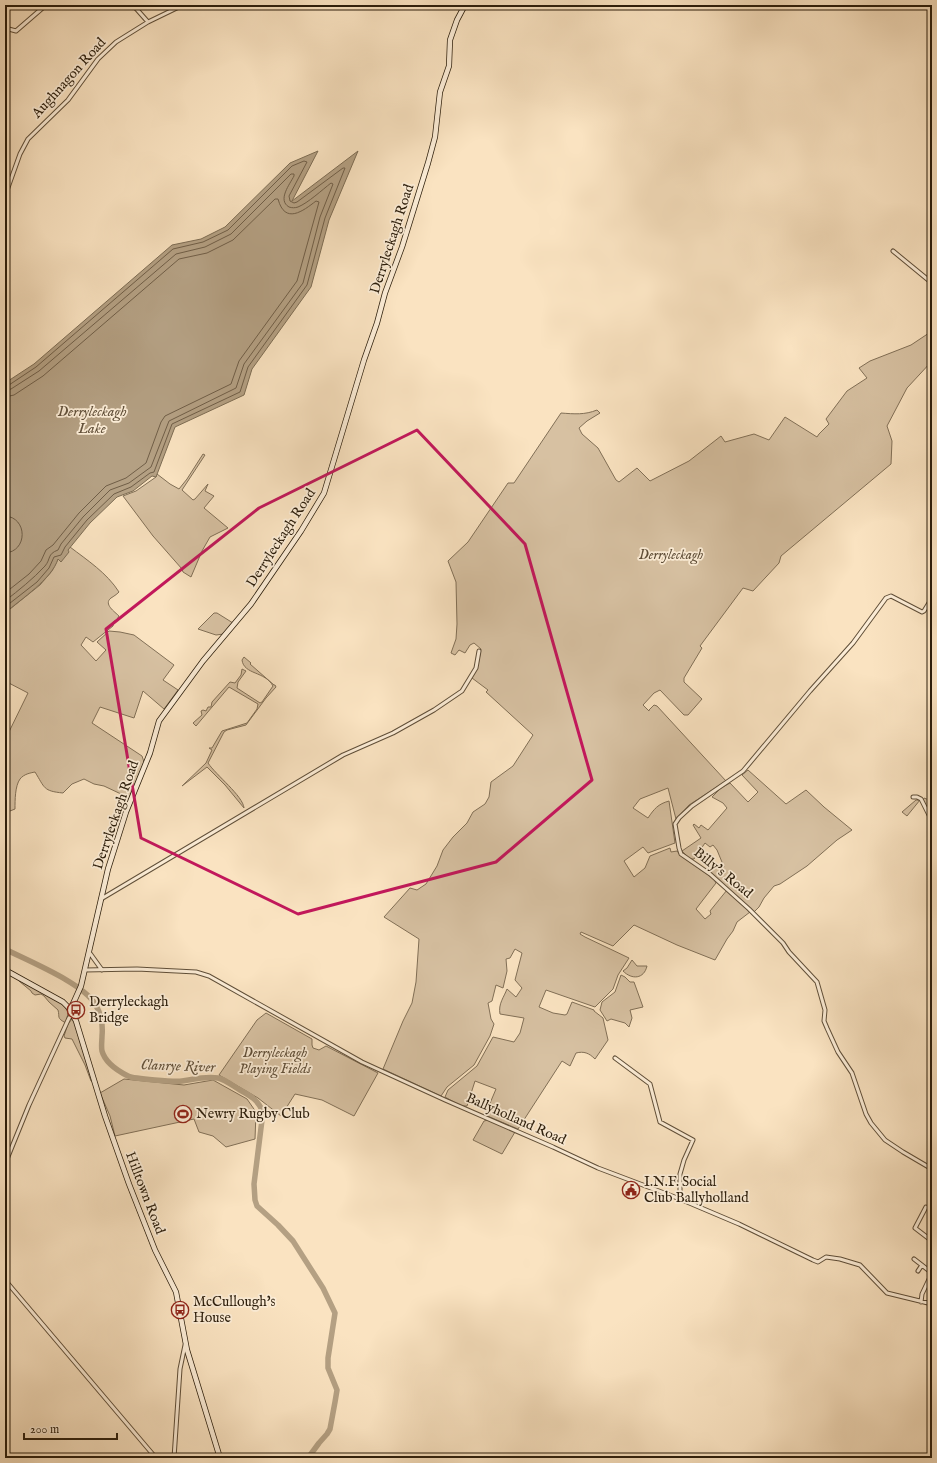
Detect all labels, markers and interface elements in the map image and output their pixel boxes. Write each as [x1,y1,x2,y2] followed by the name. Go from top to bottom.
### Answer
[27,34,110,123] street label: Aughnagon Road
[366,181,418,296] street label: Derryleckagh Road
[57,402,127,438] water label: Derryleckagh Lake
[242,485,320,591] street label: Derryleckagh Road
[639,546,703,565] park label: Derryleckagh
[89,758,143,872] street label: Derryleckagh Road
[690,844,757,903] street label: Billy's Road
[89,993,169,1027] place label: Derryleckagh Bridge
[66,1000,86,1020] bus stop icon: Derryleckagh Bridge
[239,1044,312,1079] park label: Derryleckagh Playing Fields
[140,1055,217,1077] water label: Clanrye River
[463,1089,569,1149] street label: Ballyholland Road
[173,1104,193,1124] sports icon: Newry Rugby Club
[196,1105,310,1123] place label: Newry Rugby Club
[121,1149,169,1237] street label: Hilltown Road
[644,1173,749,1207] place label: I.N.F. Social Club Ballyholland
[621,1180,641,1200] public building icon: I.N.F. Social Club Ballyholland
[193,1293,276,1327] place label: McCullough's House
[170,1300,190,1320] bus stop icon: McCullough's House
[24,1415,117,1441] scale bar
[30,1422,59,1437] text: 200 m

